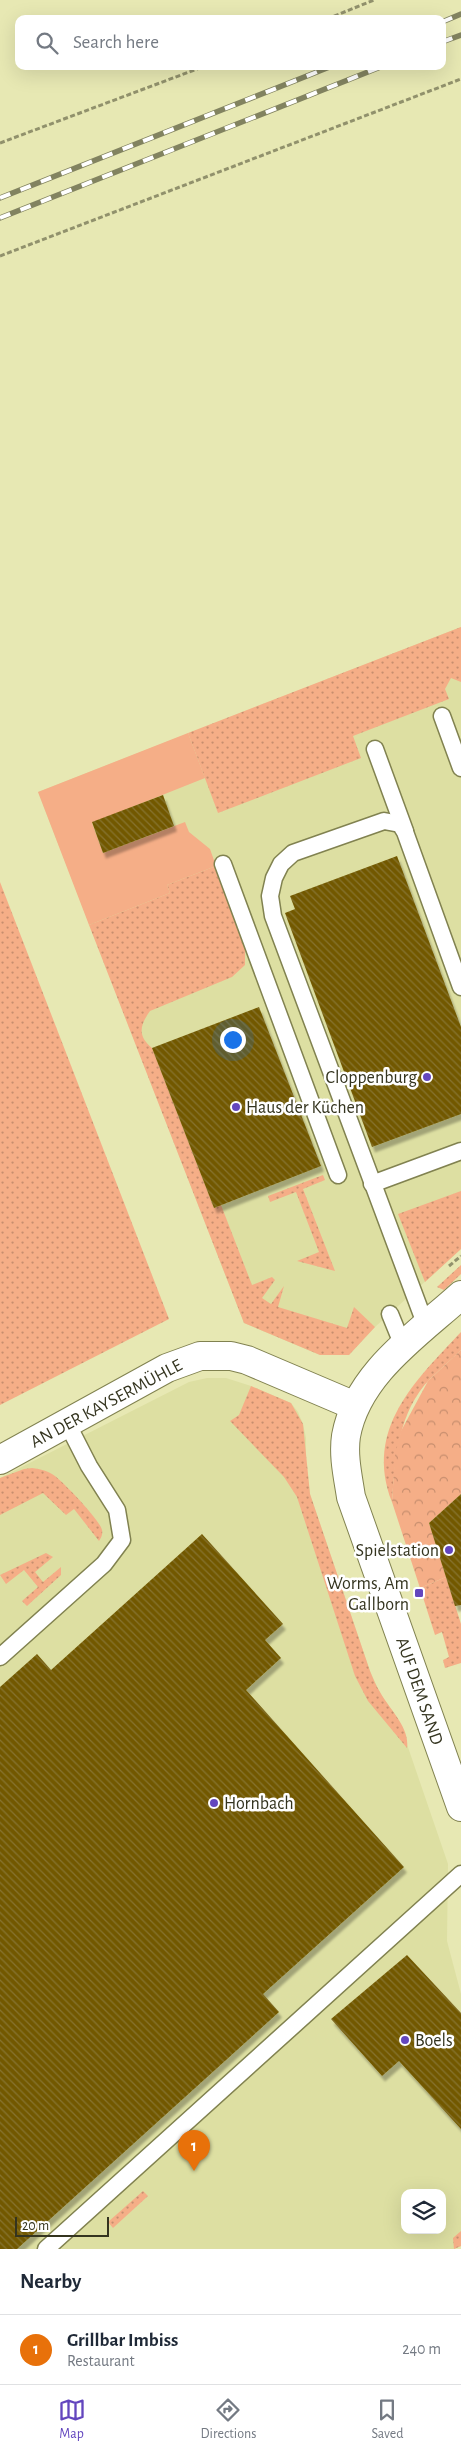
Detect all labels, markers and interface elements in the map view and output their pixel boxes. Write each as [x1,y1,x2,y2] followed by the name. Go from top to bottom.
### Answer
[15,15,446,70] search box
[33,29,61,57] icon: search
[73,33,159,52] text: Search here
[220,1027,246,1053] your location
[326,1069,417,1087] place label: Cloppenburg
[421,1071,433,1083] marker: Cloppenburg
[246,1099,364,1117] place label: Haus der Küchen
[230,1101,242,1113] marker: Haus der Küchen
[27,1354,186,1451] street label: AN DER KAYSERMÜHLE
[355,1542,439,1560] place label: Spielstation
[443,1544,455,1556] marker: Spielstation
[327,1575,409,1614] place label: Worms, Am Gallborn
[413,1587,425,1599] marker: Worms, Am Gallborn
[392,1635,446,1747] street label: AUF DEM SAND
[224,1795,294,1813] place label: Hornbach
[208,1797,220,1809] marker: Hornbach
[415,2032,453,2050] place label: Boels
[399,2034,411,2046] marker: Boels
[178,2130,210,2171] pin: 1
[401,2189,446,2234] map controls
[401,2189,446,2234] button: layers
[15,2214,109,2237] scale bar
[22,2219,49,2233] text: 20 m
[20,2271,81,2292] text: Nearby
[67,2331,178,2350] text: Grillbar Imbiss
[33,2341,39,2357] text: 1
[402,2341,441,2357] text: 240 m
[67,2353,135,2369] text: Restaurant
[58,2396,86,2443] tab: Map
[201,2396,256,2443] tab: Directions
[371,2396,403,2443] tab: Saved

